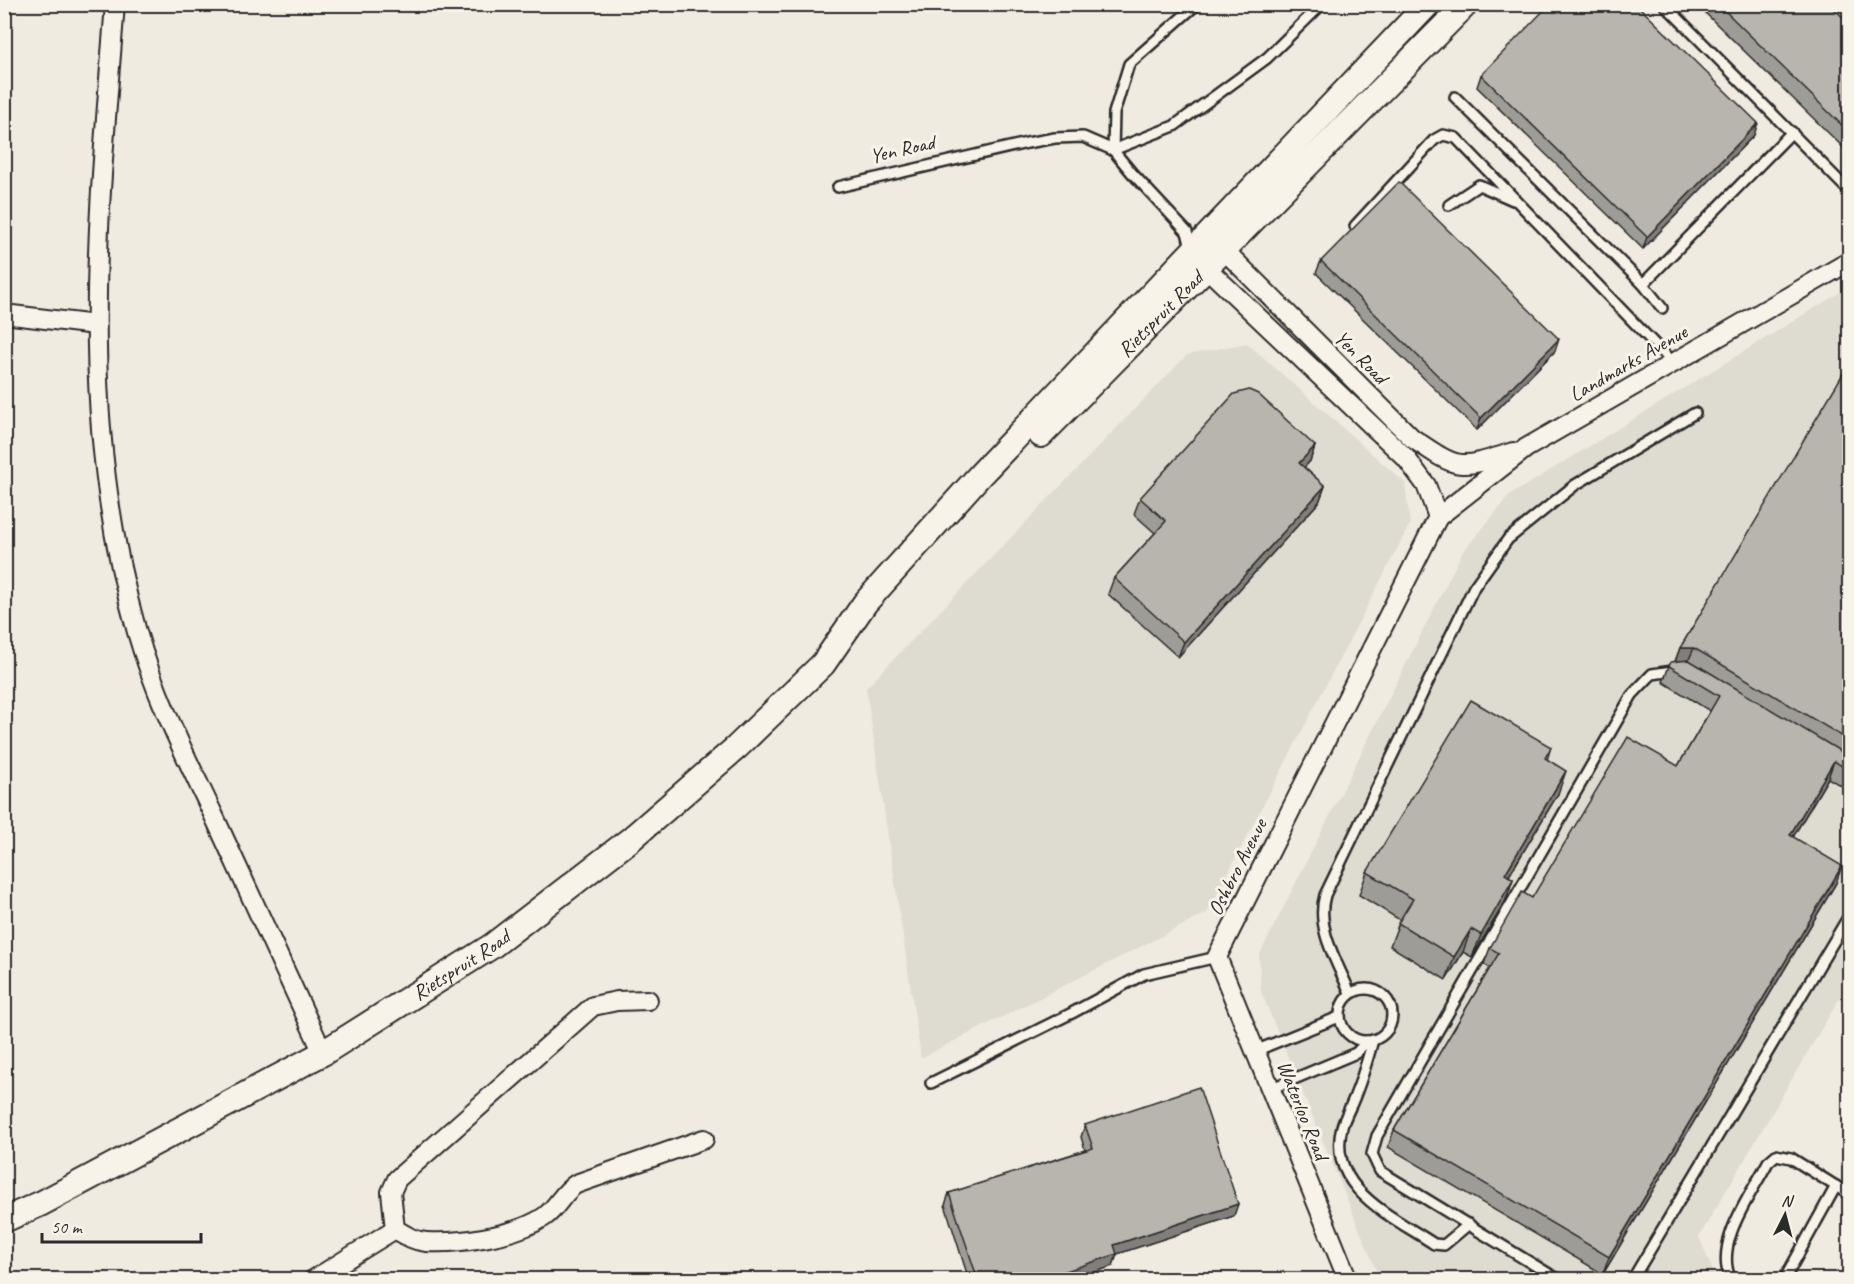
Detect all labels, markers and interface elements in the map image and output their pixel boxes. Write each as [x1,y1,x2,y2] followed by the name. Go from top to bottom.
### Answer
[867,128,940,169] street label: Yen Road
[1112,263,1210,363] street label: Rietspruit Road
[1564,318,1693,407] street label: Landmarks Avenue
[1329,325,1396,392] street label: Yen Road
[1202,812,1273,920] street label: Oshbro Avenue
[408,922,517,1006] street label: Rietspruit Road
[1271,1057,1336,1167] street label: Waterloo Road
[1755,1185,1815,1245] north arrow
[1780,1191,1796,1212] text: N
[42,1206,201,1244] scale bar
[51,1216,84,1238] text: 50 m

